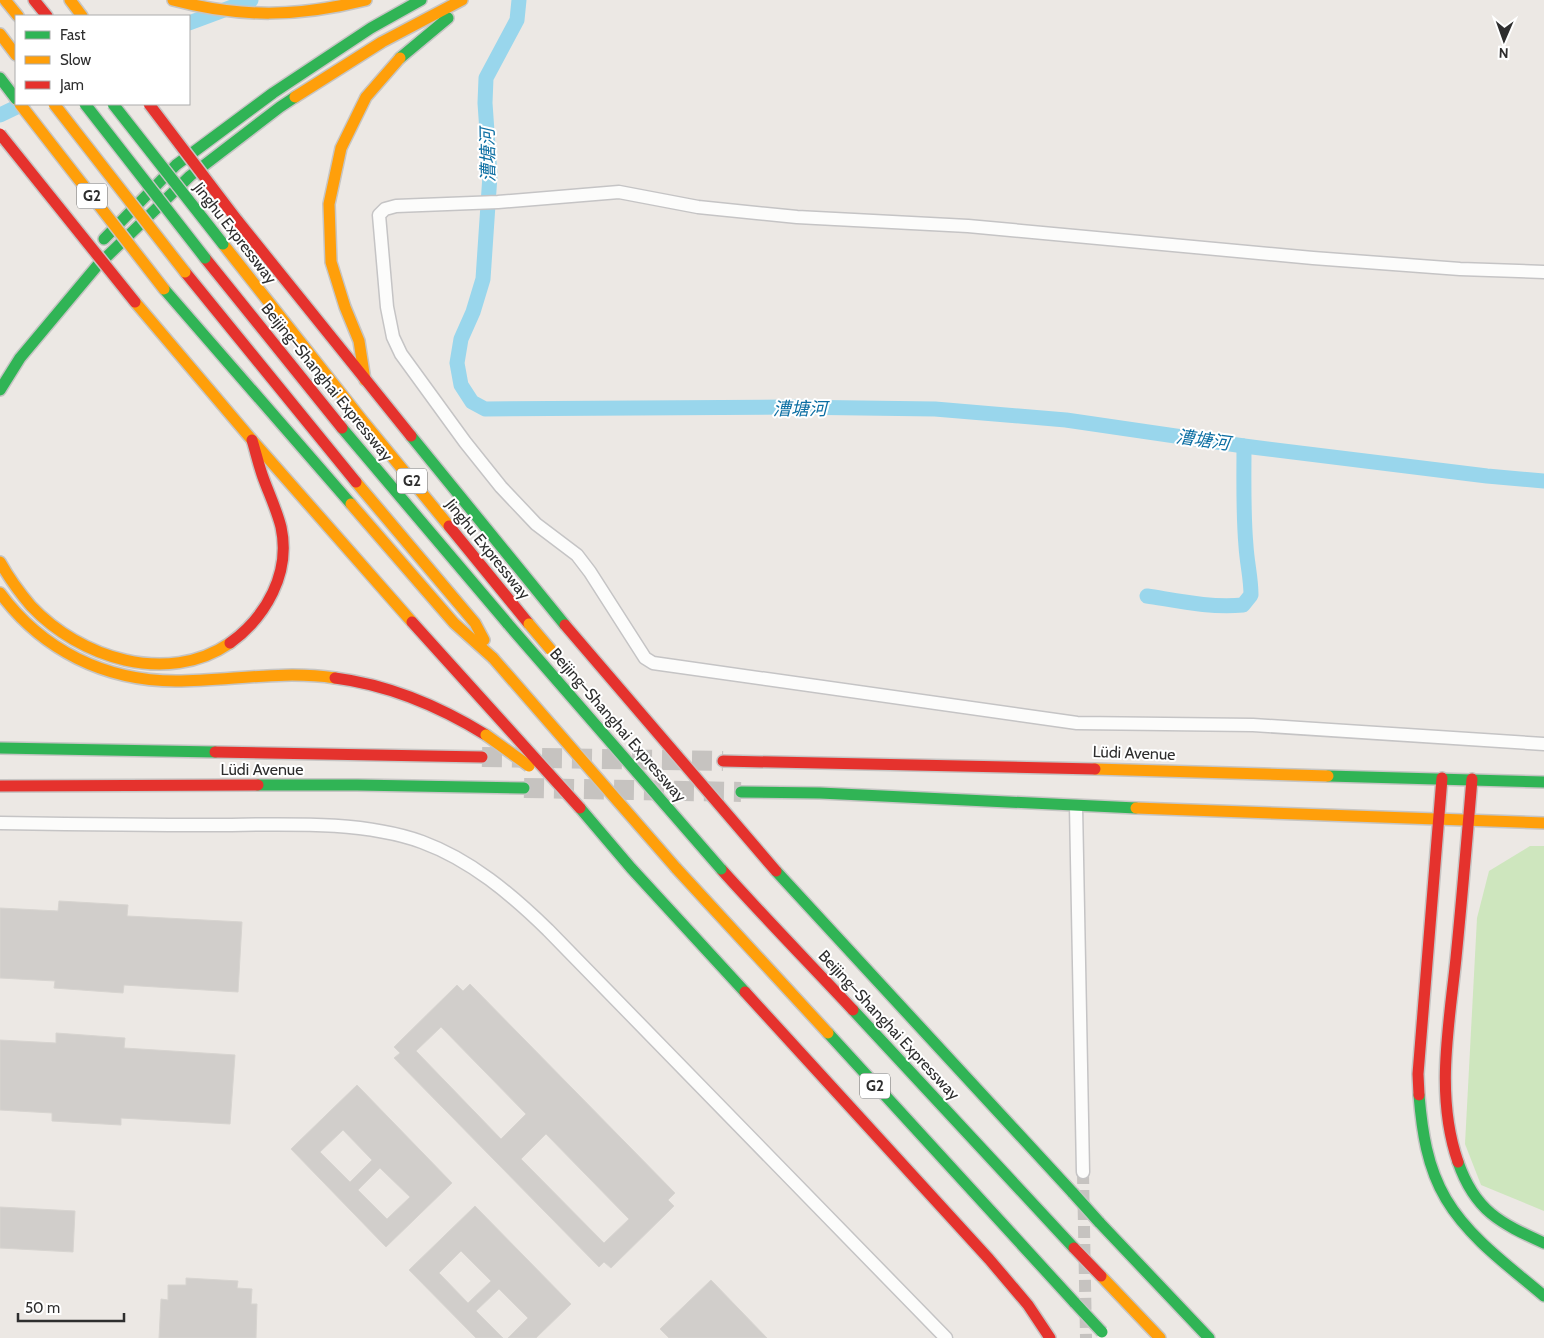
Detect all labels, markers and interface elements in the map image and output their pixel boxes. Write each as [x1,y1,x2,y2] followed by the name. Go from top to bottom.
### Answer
[15,15,190,105] legend
[1479,15,1529,65] north arrow
[60,26,85,44] text: Fast
[1498,44,1509,62] text: N
[60,51,91,69] text: Slow
[59,76,84,94] text: Jam
[476,125,499,182] water label: 漕塘河
[189,178,281,288] street label: Jinghu Expressway
[77,184,107,208] road number: G2
[257,299,397,465] street label: Beijing–Shanghai Expressway
[773,398,830,420] water label: 漕塘河
[1175,425,1234,455] water label: 漕塘河
[397,468,427,494] road number: G2
[441,494,534,603] street label: Jinghu Expressway
[546,644,690,806] street label: Beijing–Shanghai Expressway
[1092,742,1176,764] street label: Lüdi Avenue
[221,760,303,779] street label: Lüdi Avenue
[815,946,963,1104] street label: Beijing–Shanghai Expressway
[860,1074,890,1098] road number: G2
[18,1290,124,1322] scale bar
[25,1299,60,1317] text: 50 m

